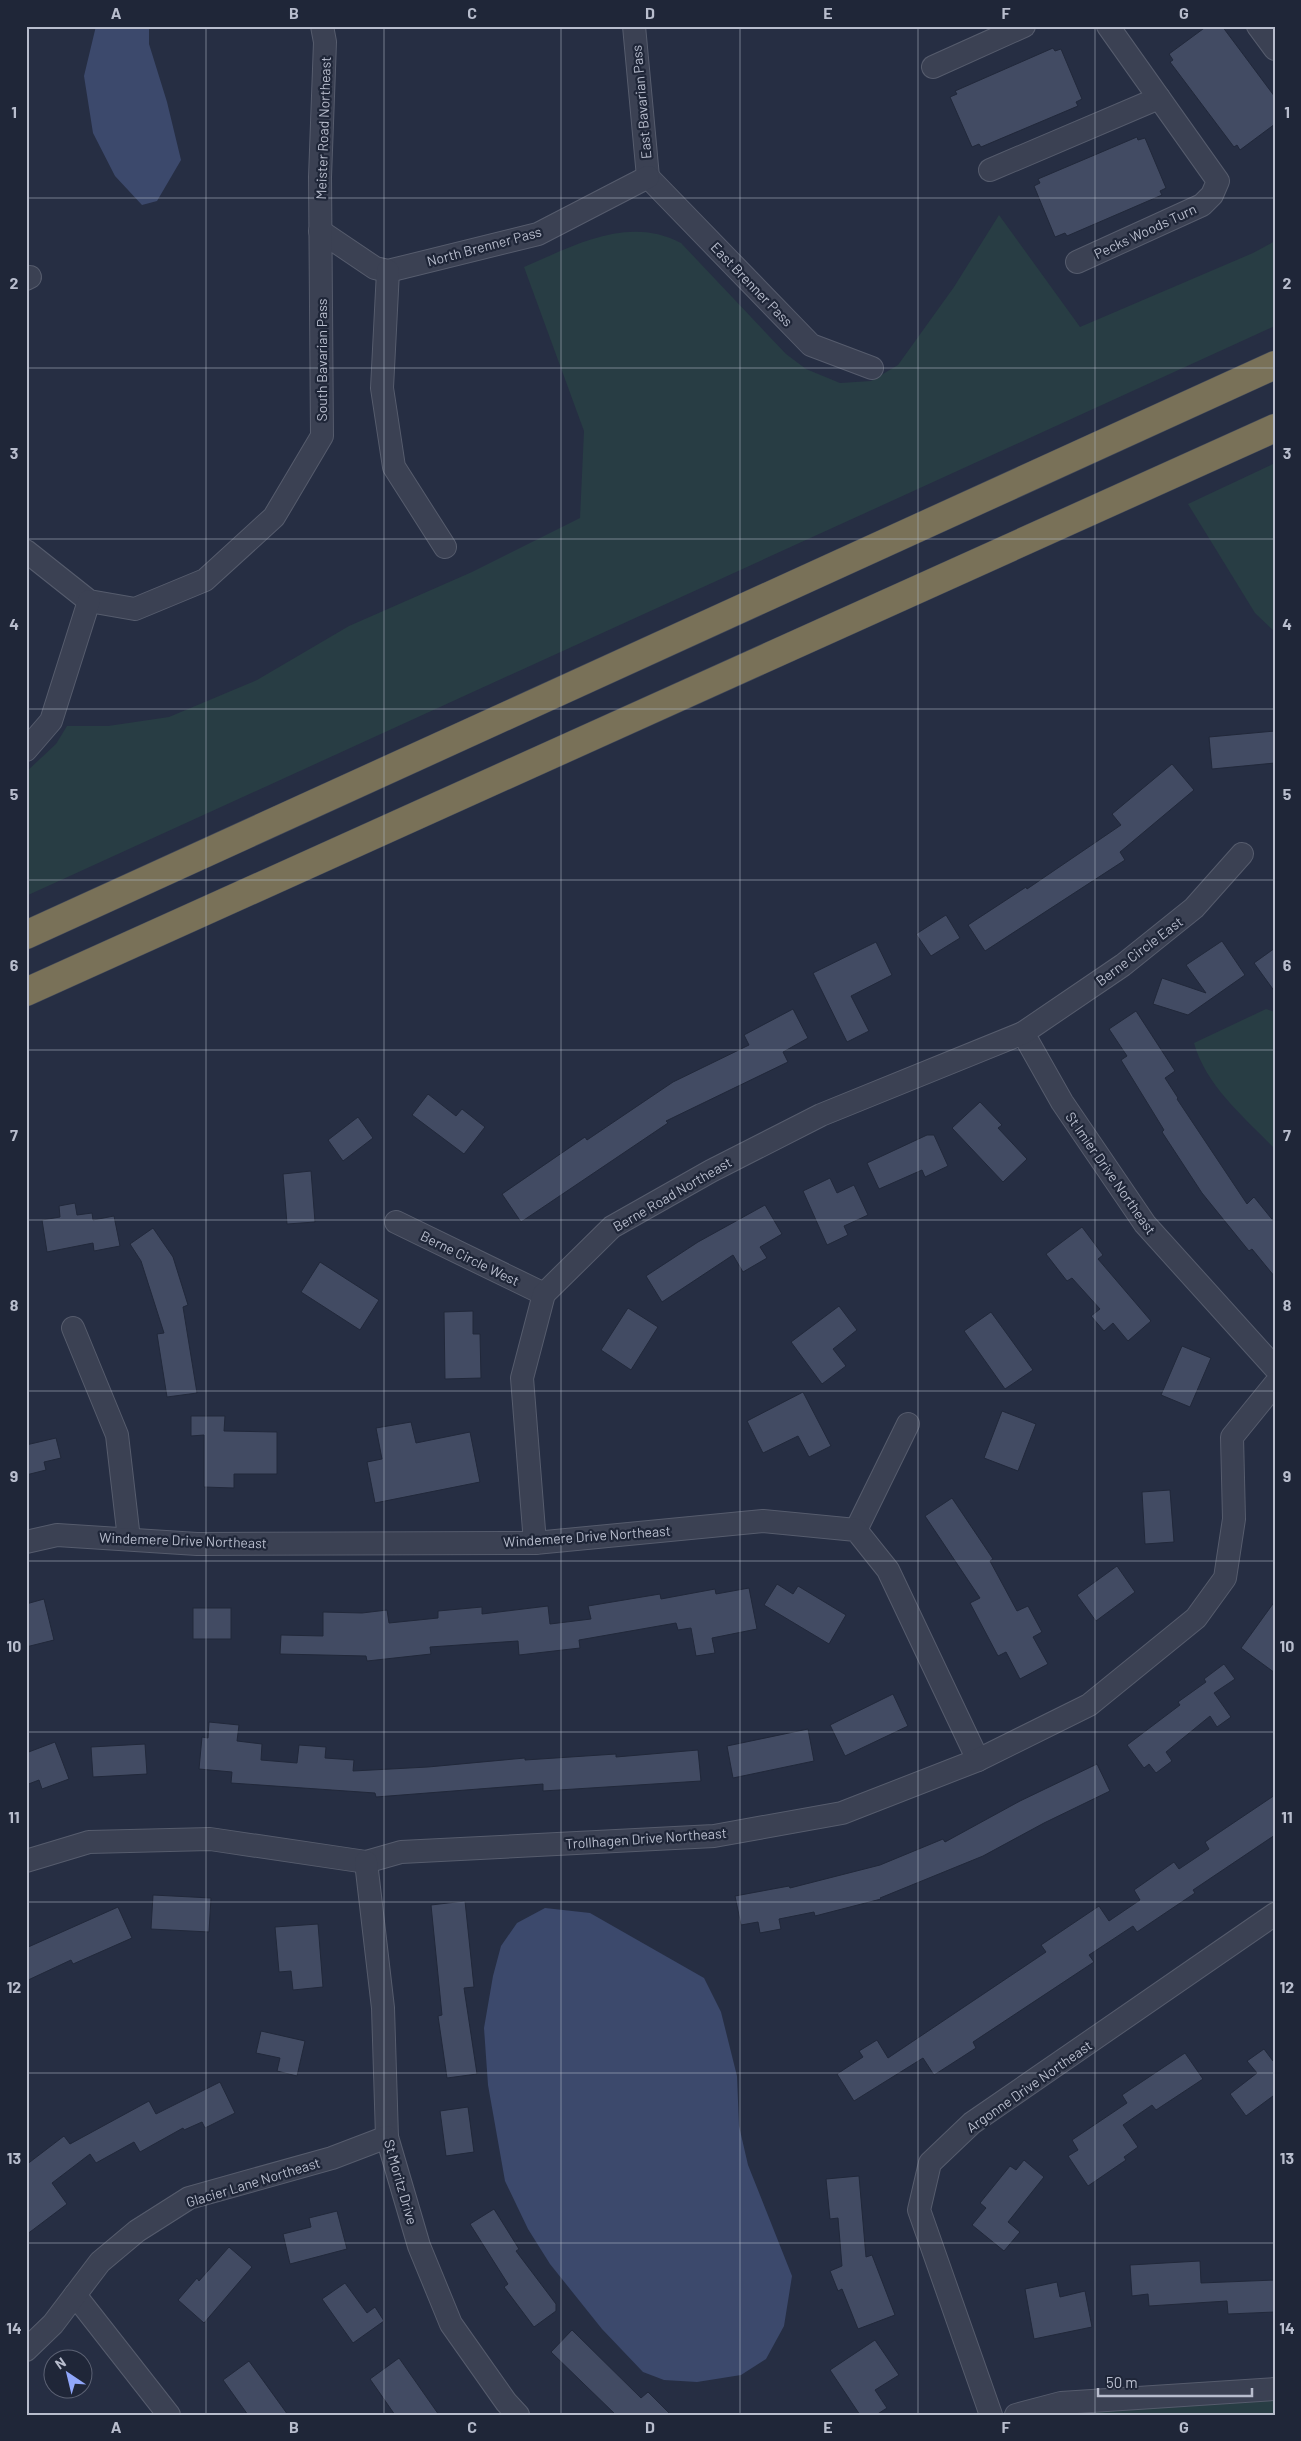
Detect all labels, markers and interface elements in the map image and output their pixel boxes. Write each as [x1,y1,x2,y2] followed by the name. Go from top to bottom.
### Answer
[111,3,122,22] text: A
[289,3,299,22] text: B
[467,3,477,22] text: C
[645,3,655,22] text: D
[823,3,833,22] text: E
[1002,3,1011,22] text: F
[1179,3,1189,22] text: G
[628,44,654,160] street label: East Bavarian Pass
[312,56,334,200] street label: Meister Road Northeast
[11,102,17,121] text: 1
[1284,102,1290,121] text: 1
[1091,200,1199,262] street label: Pecks Woods Turn
[425,222,543,269] street label: North Brenner Pass
[708,238,797,330] street label: East Brenner Pass
[10,273,19,292] text: 2
[1283,273,1292,292] text: 2
[313,298,330,422] street label: South Bavarian Pass
[10,443,18,462] text: 3
[1283,443,1291,462] text: 3
[9,614,19,633] text: 4
[1282,614,1292,633] text: 4
[10,784,19,803] text: 5
[1283,784,1292,803] text: 5
[1092,913,1186,989] street label: Berne Circle East
[10,955,19,974] text: 6
[1283,955,1292,974] text: 6
[1062,1109,1160,1237] street label: St Imier Drive Northeast
[10,1125,18,1144] text: 7
[1283,1125,1291,1144] text: 7
[610,1153,734,1235] street label: Berne Road Northeast
[418,1227,522,1289] street label: Berne Circle West
[10,1295,19,1314] text: 8
[1283,1295,1292,1314] text: 8
[10,1466,18,1485] text: 9
[1283,1466,1291,1485] text: 9
[503,1522,671,1550] street label: Windemere Drive Northeast
[99,1529,267,1551] street label: Windemere Drive Northeast
[7,1636,21,1655] text: 10
[1280,1636,1294,1655] text: 10
[8,1807,20,1826] text: 11
[1281,1807,1293,1826] text: 11
[565,1824,727,1852] street label: Trollhagen Drive Northeast
[7,1977,21,1996] text: 12
[1280,1977,1294,1996] text: 12
[963,2036,1095,2136] street label: Argonne Drive Northeast
[381,2138,421,2226] street label: St Moritz Drive
[7,2148,21,2167] text: 13
[1280,2148,1294,2167] text: 13
[184,2154,322,2210] street label: Glacier Lane Northeast
[6,2318,22,2337] text: 14
[1279,2318,1295,2337] text: 14
[42,2348,92,2398] north arrow
[52,2353,69,2373] text: N
[1098,2366,1252,2398] scale bar
[1106,2373,1138,2391] text: 50 m
[111,2417,122,2436] text: A
[289,2417,299,2436] text: B
[467,2417,477,2436] text: C
[645,2417,655,2436] text: D
[823,2417,833,2436] text: E
[1002,2417,1011,2436] text: F
[1179,2417,1189,2436] text: G

